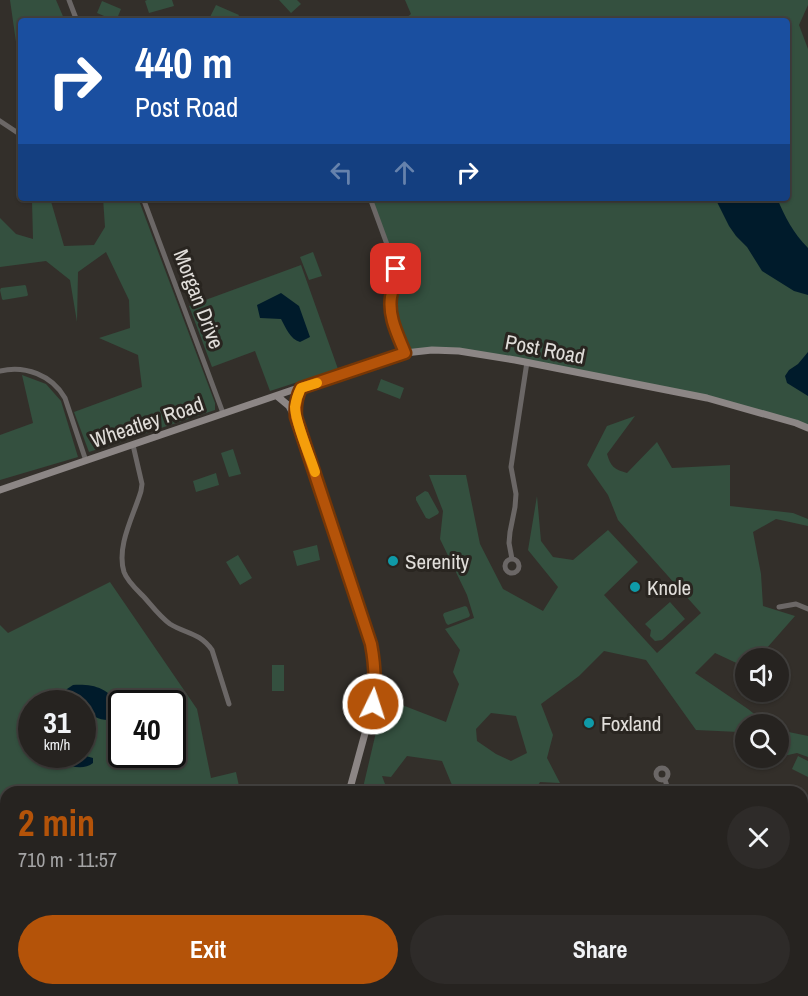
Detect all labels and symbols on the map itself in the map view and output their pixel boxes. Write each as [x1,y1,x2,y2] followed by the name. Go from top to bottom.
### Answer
[370,243,421,294] pin
[167,245,231,353] street label: Morgan Drive
[503,327,587,371] street label: Post Road
[87,389,207,455] street label: Wheatley Road
[405,547,470,576] place label: Serenity
[386,554,400,568] marker: Serenity
[647,573,691,602] place label: Knole
[628,580,642,594] marker: Knole
[341,672,405,736] position arrow
[108,690,186,768] speed limit sign: 40
[601,709,661,738] place label: Foxland
[582,716,596,730] marker: Foxland

